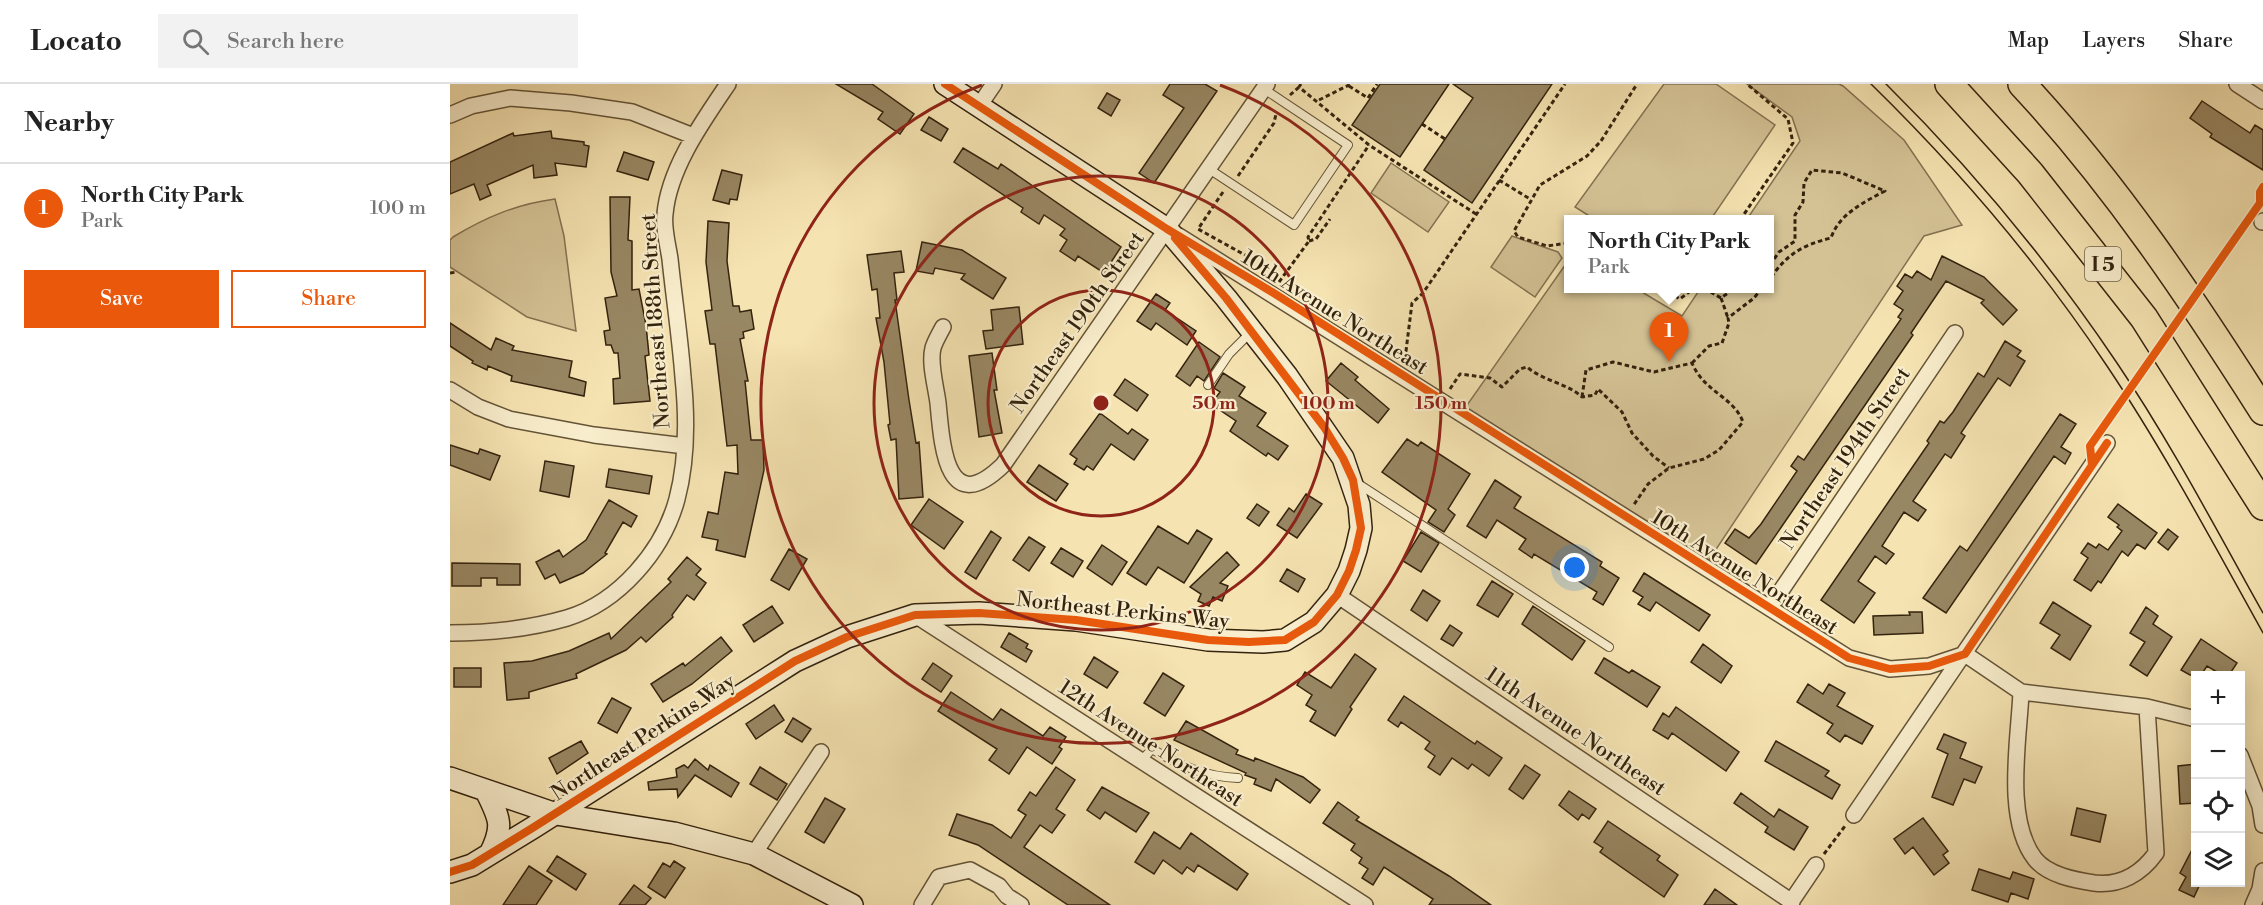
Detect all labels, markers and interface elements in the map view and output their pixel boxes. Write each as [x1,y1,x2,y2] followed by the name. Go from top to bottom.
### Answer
[158,14,578,68] search box
[30,24,122,59] text: Locato
[179,25,212,58] icon: search
[227,28,344,55] text: Search here
[2008,28,2049,54] text: Map
[2082,28,2145,54] text: Layers
[2178,28,2233,54] text: Share
[24,107,114,139] text: Nearby
[81,182,244,209] text: North City Park
[39,196,48,221] text: 1
[370,196,426,221] text: 100 m
[81,209,123,234] text: Park
[635,212,676,429] street label: Northeast 188th Street
[1564,215,1774,293] popup
[1005,226,1151,418] street label: Northeast 190th Street
[1588,228,1750,255] text: North City Park
[1236,245,1433,381] street label: 10th Avenue Northeast
[2085,247,2121,281] road number: I 5
[1588,255,1629,280] text: Park
[24,270,219,328] button: Save
[231,270,426,328] button: Share
[1650,312,1688,362] pin: 1
[1775,362,1917,555] street label: Northeast 194th Street
[1192,392,1236,415] text: 50 m
[1301,392,1355,415] text: 100 m
[1415,392,1468,415] text: 150 m
[1091,393,1111,413] centre of rings
[1646,505,1843,641] street label: 10th Avenue Northeast
[1560,553,1589,582] your location
[1015,587,1232,635] street label: Northeast Perkins Way
[1480,662,1671,802] street label: 11th Avenue Northeast
[547,668,741,807] street label: Northeast Perkins Way
[2191,671,2245,887] map controls
[2191,671,2245,725] button: +
[1053,675,1248,813] street label: 12th Avenue Northeast
[2191,725,2245,779] button: −
[2191,779,2245,833] button: locate
[2191,833,2245,887] button: layers

